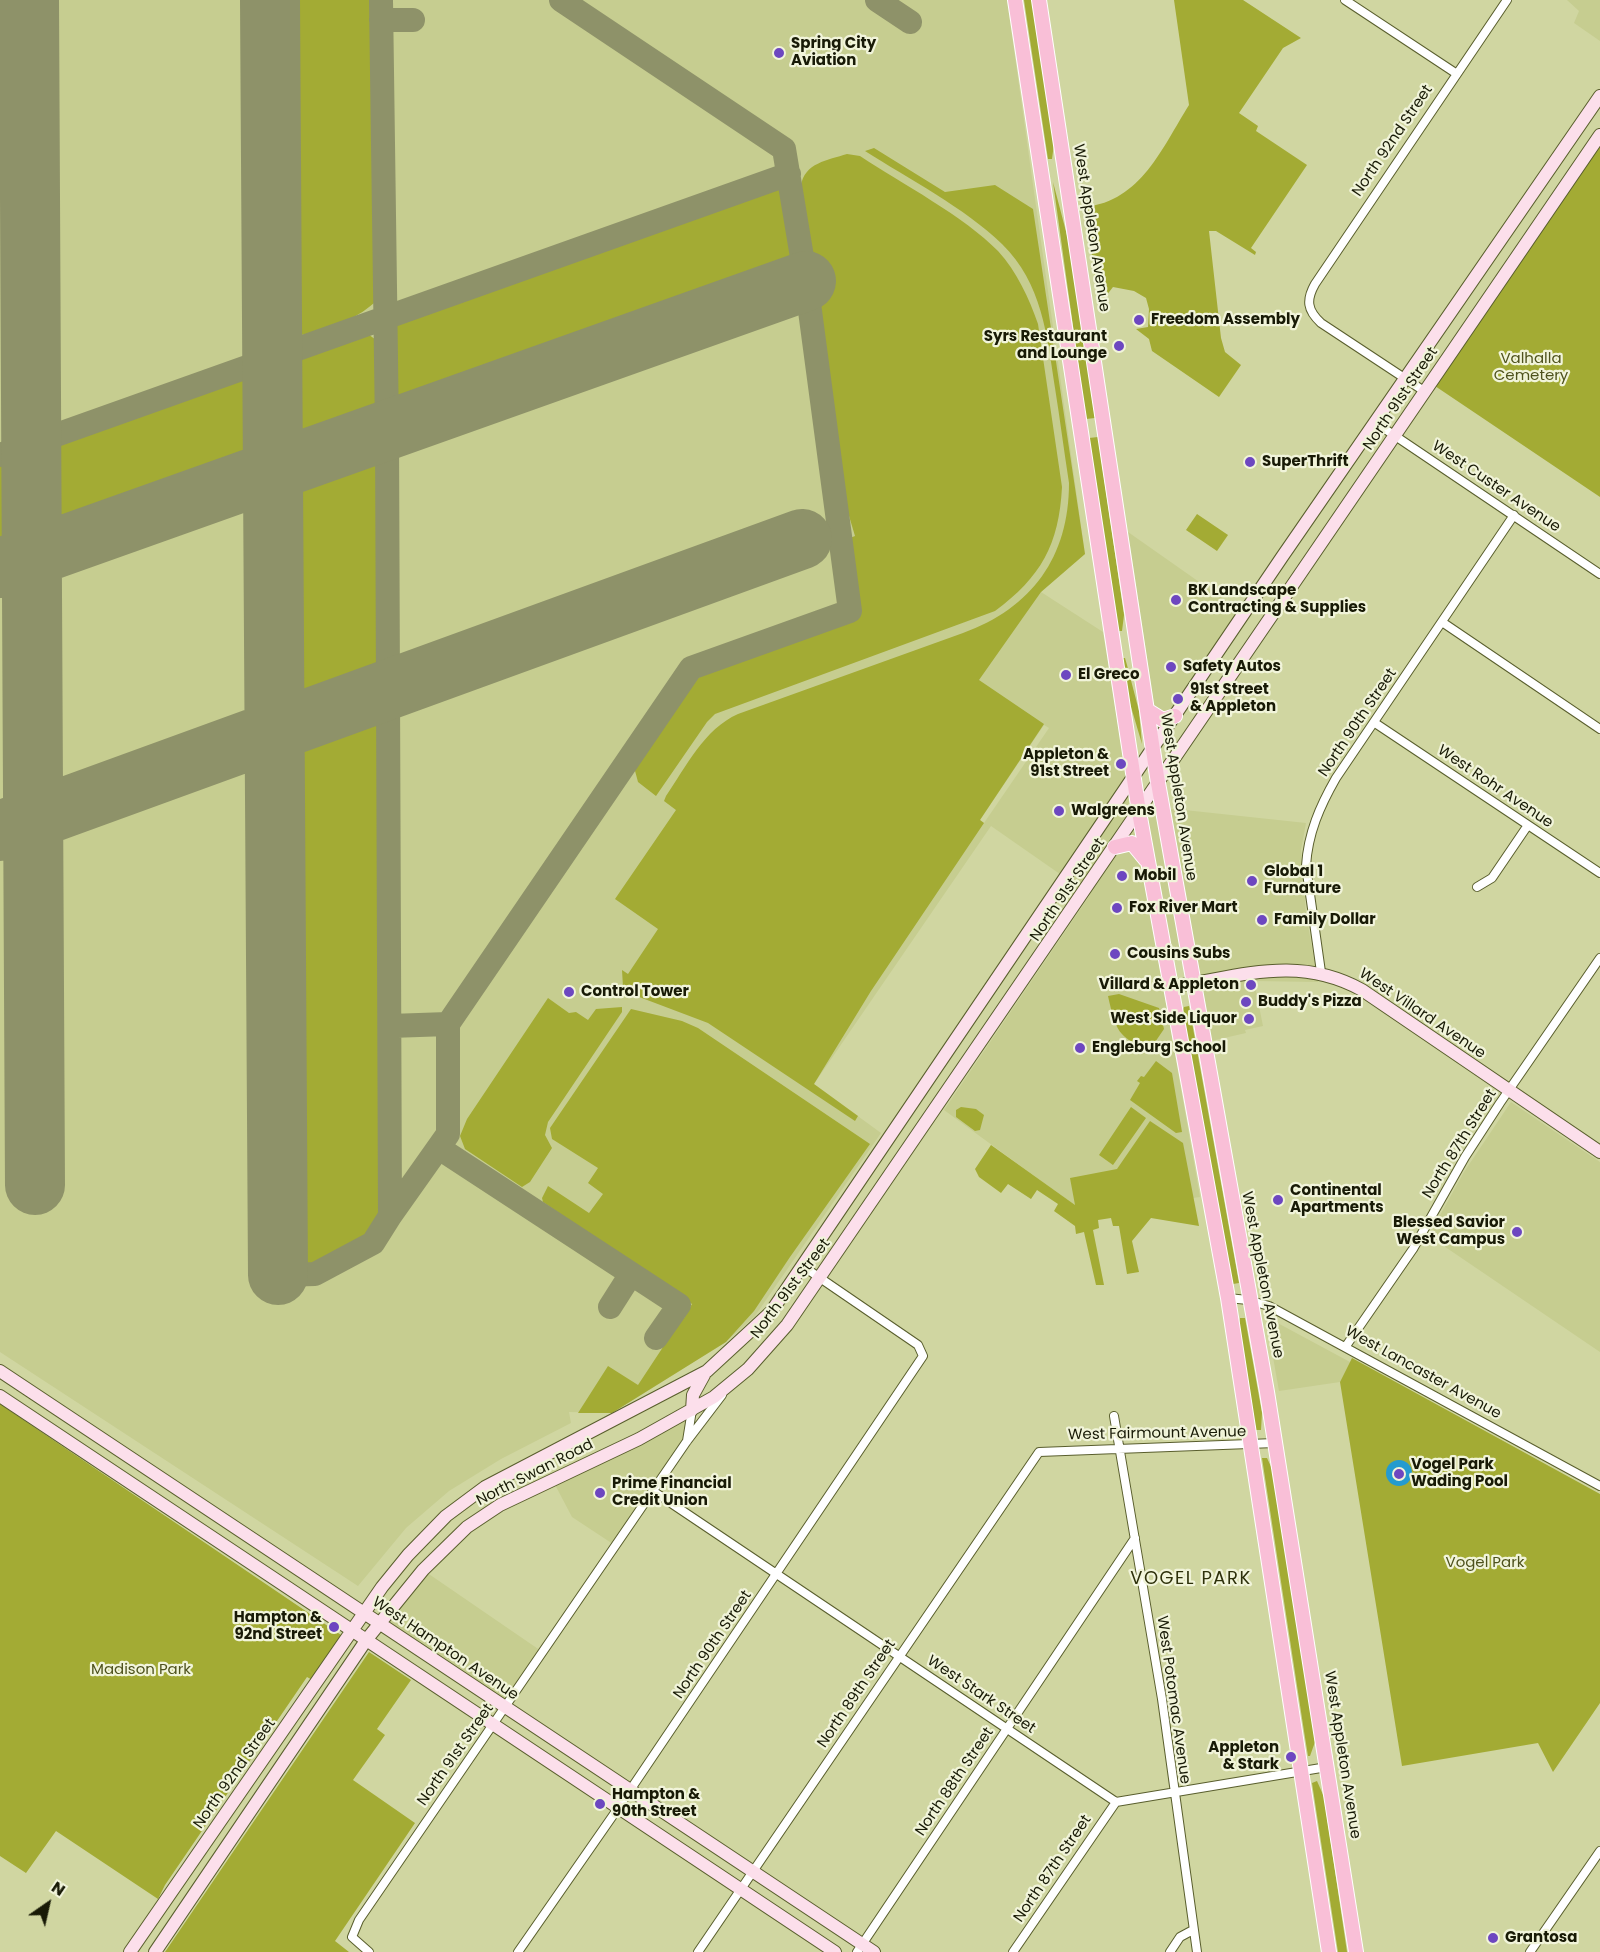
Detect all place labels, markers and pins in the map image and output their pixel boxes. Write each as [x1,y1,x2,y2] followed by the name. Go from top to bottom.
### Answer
[791,35,876,70] place label: Spring City Aviation
[772,46,786,60] marker: Spring City Aviation
[1151,311,1300,329] place label: Freedom Assembly
[1132,313,1146,327] marker: Freedom Assembly
[984,328,1107,363] place label: Syrs Restaurant and Lounge
[1112,339,1126,353] marker: Syrs Restaurant and Lounge
[1262,453,1348,471] place label: SuperThrift
[1243,455,1257,469] marker: SuperThrift
[1188,582,1366,617] place label: BK Landscape Contracting & Supplies
[1169,593,1183,607] marker: BK Landscape Contracting & Supplies
[1183,658,1281,676] place label: Safety Autos
[1164,660,1178,674] marker: Safety Autos
[1078,666,1139,684] place label: El Greco
[1059,668,1073,682] marker: El Greco
[1190,681,1276,716] place label: 91st Street & Appleton
[1171,692,1185,706] marker: 91st Street & Appleton
[1023,746,1109,781] place label: Appleton & 91st Street
[1114,757,1128,771] marker: Appleton & 91st Street
[1071,802,1155,820] place label: Walgreens
[1052,804,1066,818] marker: Walgreens
[1264,863,1341,898] place label: Global 1 Furnature
[1134,867,1176,885] place label: Mobil
[1115,869,1129,883] marker: Mobil
[1245,874,1259,888] marker: Global 1 Furnature
[1129,899,1238,917] place label: Fox River Mart
[1110,901,1124,915] marker: Fox River Mart
[1274,911,1376,929] place label: Family Dollar
[1255,913,1269,927] marker: Family Dollar
[1127,945,1230,963] place label: Cousins Subs
[1108,947,1122,961] marker: Cousins Subs
[1099,976,1239,994] place label: Villard & Appleton
[1244,978,1258,992] marker: Villard & Appleton
[581,983,689,1001] place label: Control Tower
[562,985,576,999] marker: Control Tower
[1258,993,1362,1011] place label: Buddy's Pizza
[1239,995,1253,1009] marker: Buddy's Pizza
[1110,1010,1237,1028] place label: West Side Liquor
[1242,1012,1256,1026] marker: West Side Liquor
[1092,1039,1226,1057] place label: Engleburg School
[1073,1041,1087,1055] marker: Engleburg School
[1290,1182,1384,1217] place label: Continental Apartments
[1271,1193,1285,1207] marker: Continental Apartments
[1393,1214,1505,1249] place label: Blessed Savior West Campus
[1510,1225,1524,1239] marker: Blessed Savior West Campus
[1411,1456,1508,1491] place label: Vogel Park Wading Pool
[1392,1467,1406,1481] marker: Vogel Park Wading Pool
[612,1475,732,1510] place label: Prime Financial Credit Union
[593,1486,607,1500] marker: Prime Financial Credit Union
[234,1609,322,1644] place label: Hampton & 92nd Street
[327,1620,341,1634] marker: Hampton & 92nd Street
[1208,1739,1279,1774] place label: Appleton & Stark
[1284,1750,1298,1764] marker: Appleton & Stark
[612,1786,700,1821] place label: Hampton & 90th Street
[593,1797,607,1811] marker: Hampton & 90th Street
[1505,1929,1577,1947] place label: Grantosa
[1486,1931,1500,1945] marker: Grantosa

